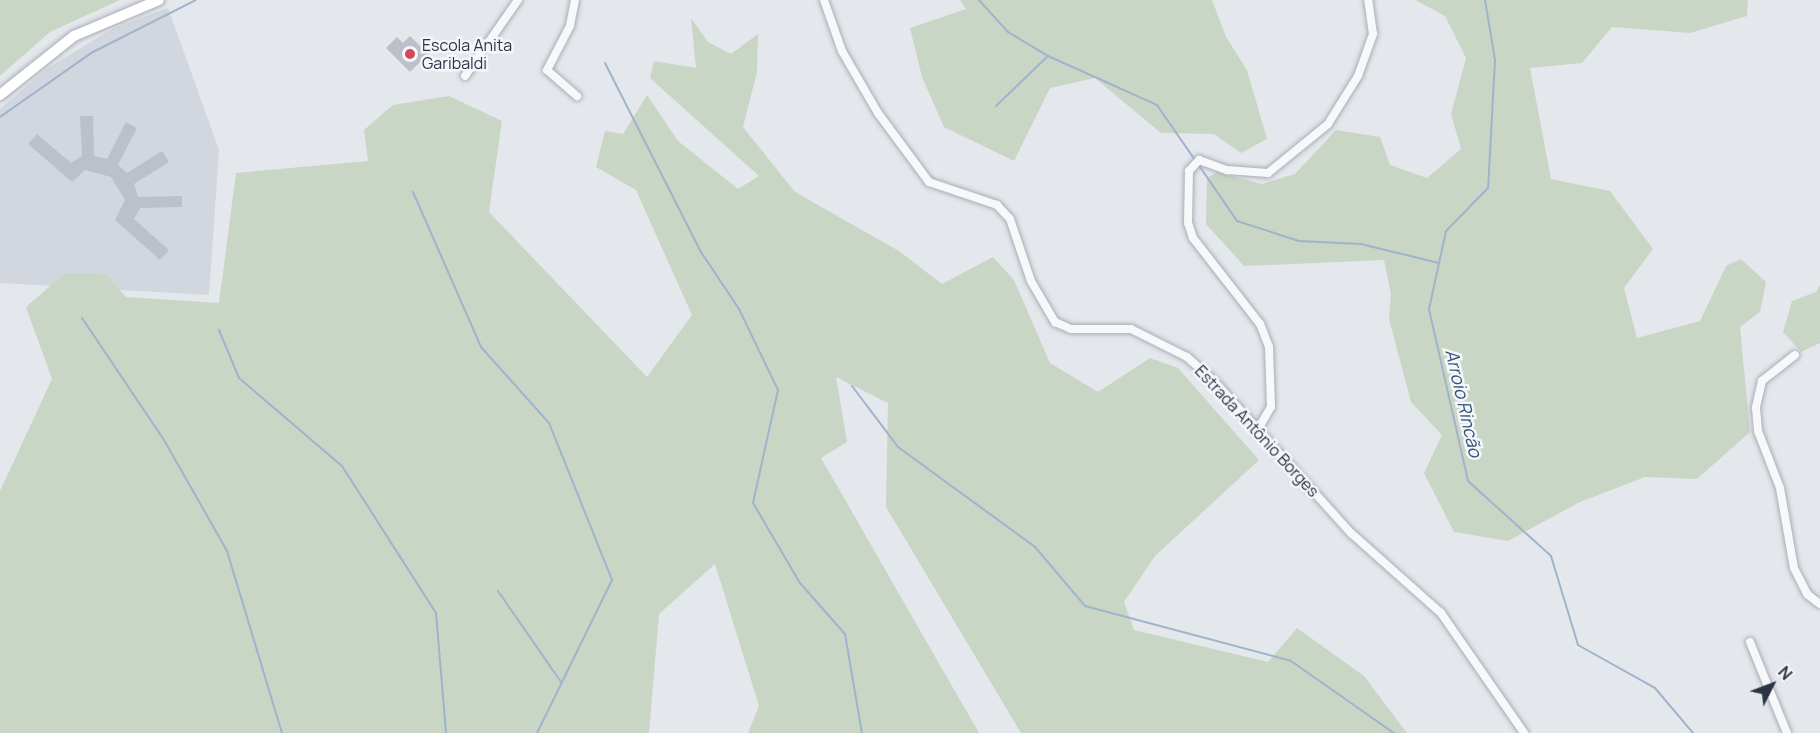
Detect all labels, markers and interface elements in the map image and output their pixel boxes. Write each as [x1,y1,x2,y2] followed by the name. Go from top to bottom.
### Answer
[422,35,512,73] place label: Escola Anita Garibaldi
[403,47,417,61] marker: Escola Anita Garibaldi
[1441,347,1487,459] water label: Arroio Rincão
[1191,361,1323,501] street label: Estrada Antônio Borges
[1742,655,1802,715] north arrow
[1773,661,1797,685] text: N

